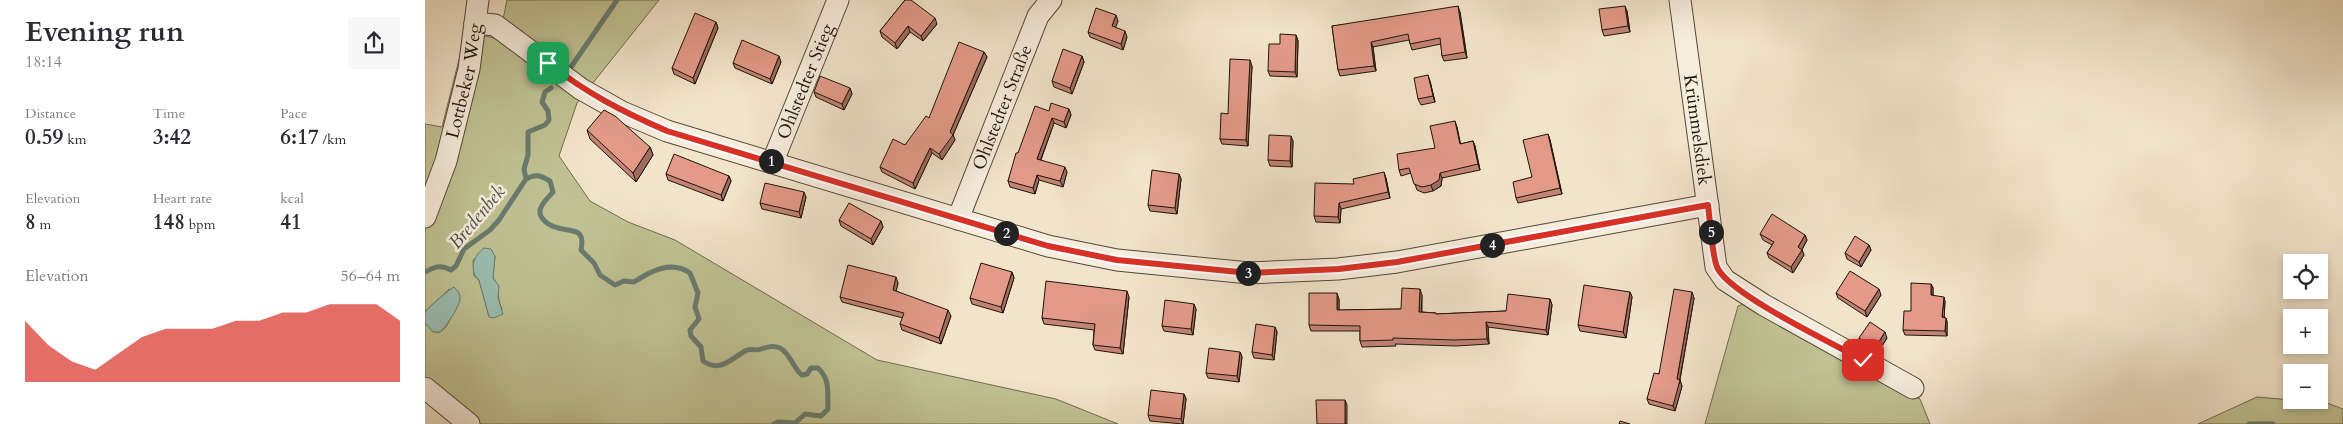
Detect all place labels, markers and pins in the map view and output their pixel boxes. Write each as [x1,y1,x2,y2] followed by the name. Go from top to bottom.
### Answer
[527,42,569,84] pin
[759,148,783,174] pin: 1
[993,220,1019,246] pin: 2
[1699,220,1723,244] pin: 5
[1479,232,1505,258] pin: 4
[1235,260,1261,286] pin: 3
[1842,339,1884,381] pin

